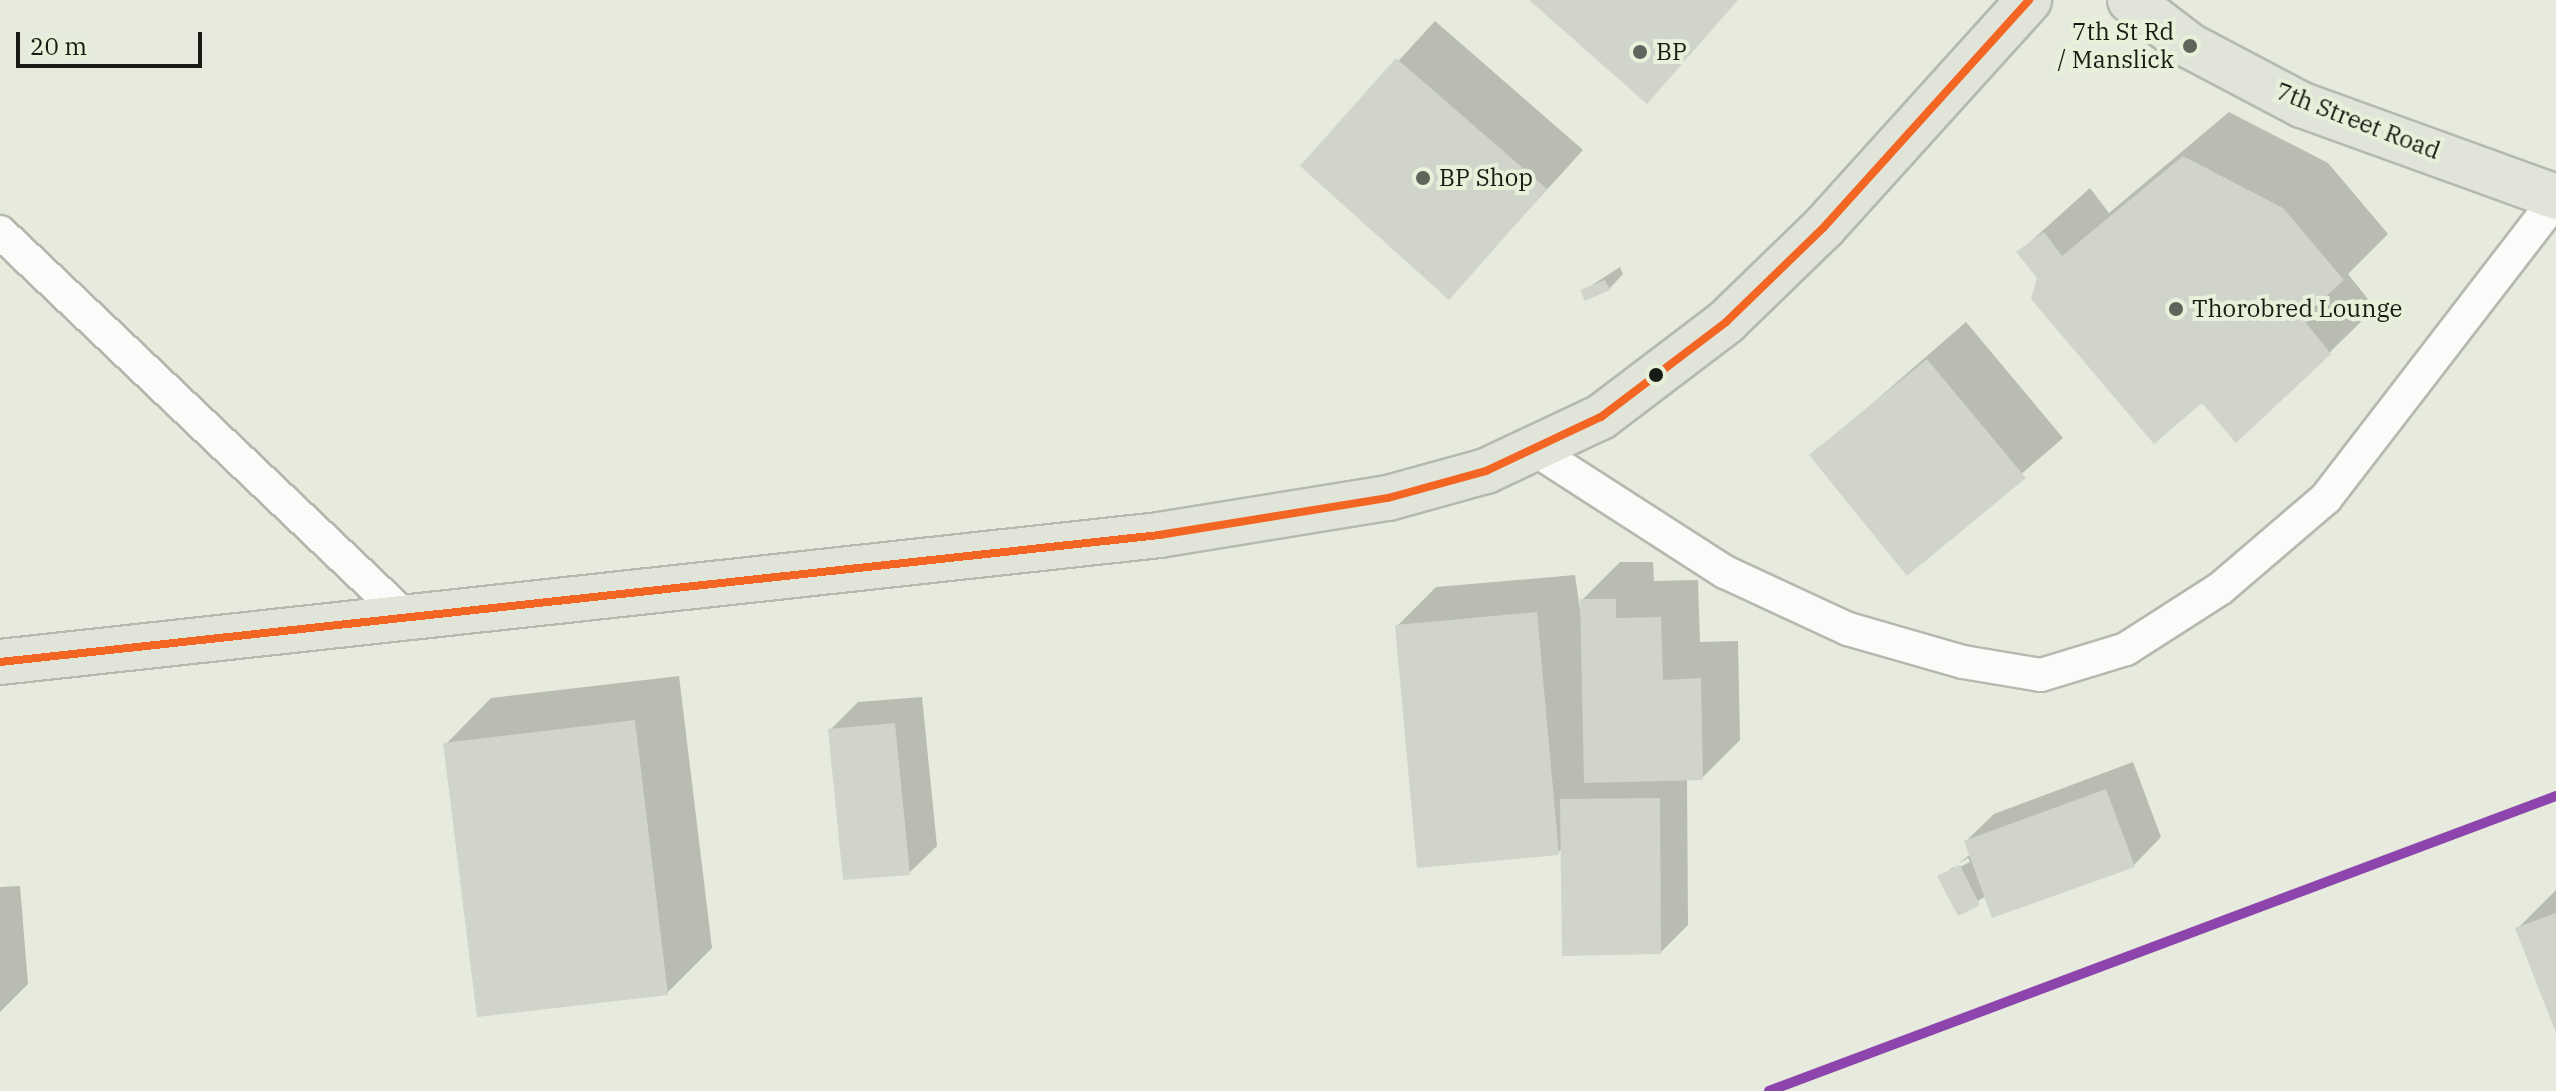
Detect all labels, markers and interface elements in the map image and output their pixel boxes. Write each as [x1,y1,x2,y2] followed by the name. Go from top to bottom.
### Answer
[20,16,206,66] scale bar
[2057,18,2174,74] place label: 7th St Rd / Manslick
[30,30,87,62] text: 20 m
[2181,37,2199,55] marker: 7th St Rd / Manslick
[1656,38,1687,66] place label: BP
[1631,43,1649,61] marker: BP
[2272,76,2444,166] street label: 7th Street Road
[1439,164,1533,192] place label: BP Shop
[1414,169,1432,187] marker: BP Shop
[2192,295,2402,323] place label: Thorobred Lounge
[2167,300,2185,318] marker: Thorobred Lounge
[1648,367,1664,383] unlabelled marker

